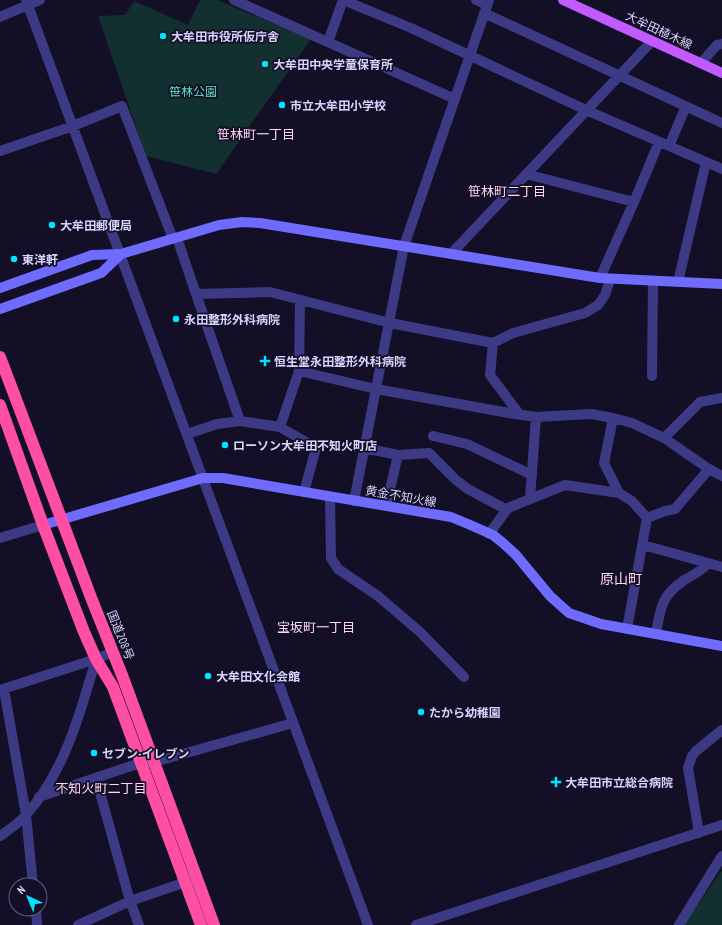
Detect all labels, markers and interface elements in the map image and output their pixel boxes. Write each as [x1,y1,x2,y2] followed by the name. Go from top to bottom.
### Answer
[623,8,695,52] street label: 大牟田植木線
[171,29,279,44] place label: 大牟田市役所仮庁舎
[158,31,168,41] marker: 大牟田市役所仮庁舎
[273,57,393,72] place label: 大牟田中央学童保育所
[260,59,270,69] marker: 大牟田中央学童保育所
[169,84,217,99] park label: 笹林公園
[290,98,386,113] place label: 市立大牟田小学校
[277,100,287,110] marker: 市立大牟田小学校
[217,126,295,143] district label: 笹林町一丁目
[468,183,546,200] district label: 笹林町二丁目
[60,218,132,233] place label: 大牟田郵便局
[47,220,57,230] marker: 大牟田郵便局
[22,252,58,267] place label: 東洋軒
[9,254,19,264] marker: 東洋軒
[184,312,280,327] place label: 永田整形外科病院
[171,314,181,324] marker: 永田整形外科病院
[274,354,406,369] place label: 恒生堂永田整形外科病院
[259,355,271,367] marker: 恒生堂永田整形外科病院
[233,438,377,453] place label: ローソン大牟田不知火町店
[220,440,230,450] marker: ローソン大牟田不知火町店
[364,482,438,510] street label: 黄金不知火線
[600,570,642,588] district label: 原山町
[104,608,138,662] street label: 国道208号
[277,619,355,636] district label: 宝坂町一丁目
[216,669,300,684] place label: 大牟田文化会館
[203,671,213,681] marker: 大牟田文化会館
[429,705,501,720] place label: たから幼稚園
[416,707,426,717] marker: たから幼稚園
[102,746,190,761] place label: セブン-イレブン
[89,748,99,758] marker: セブン-イレブン
[565,775,673,790] place label: 大牟田市立総合病院
[550,776,562,788] marker: 大牟田市立総合病院
[55,780,147,797] district label: 不知火町二丁目
[8,877,48,917] north arrow
[14,883,28,897] text: N

